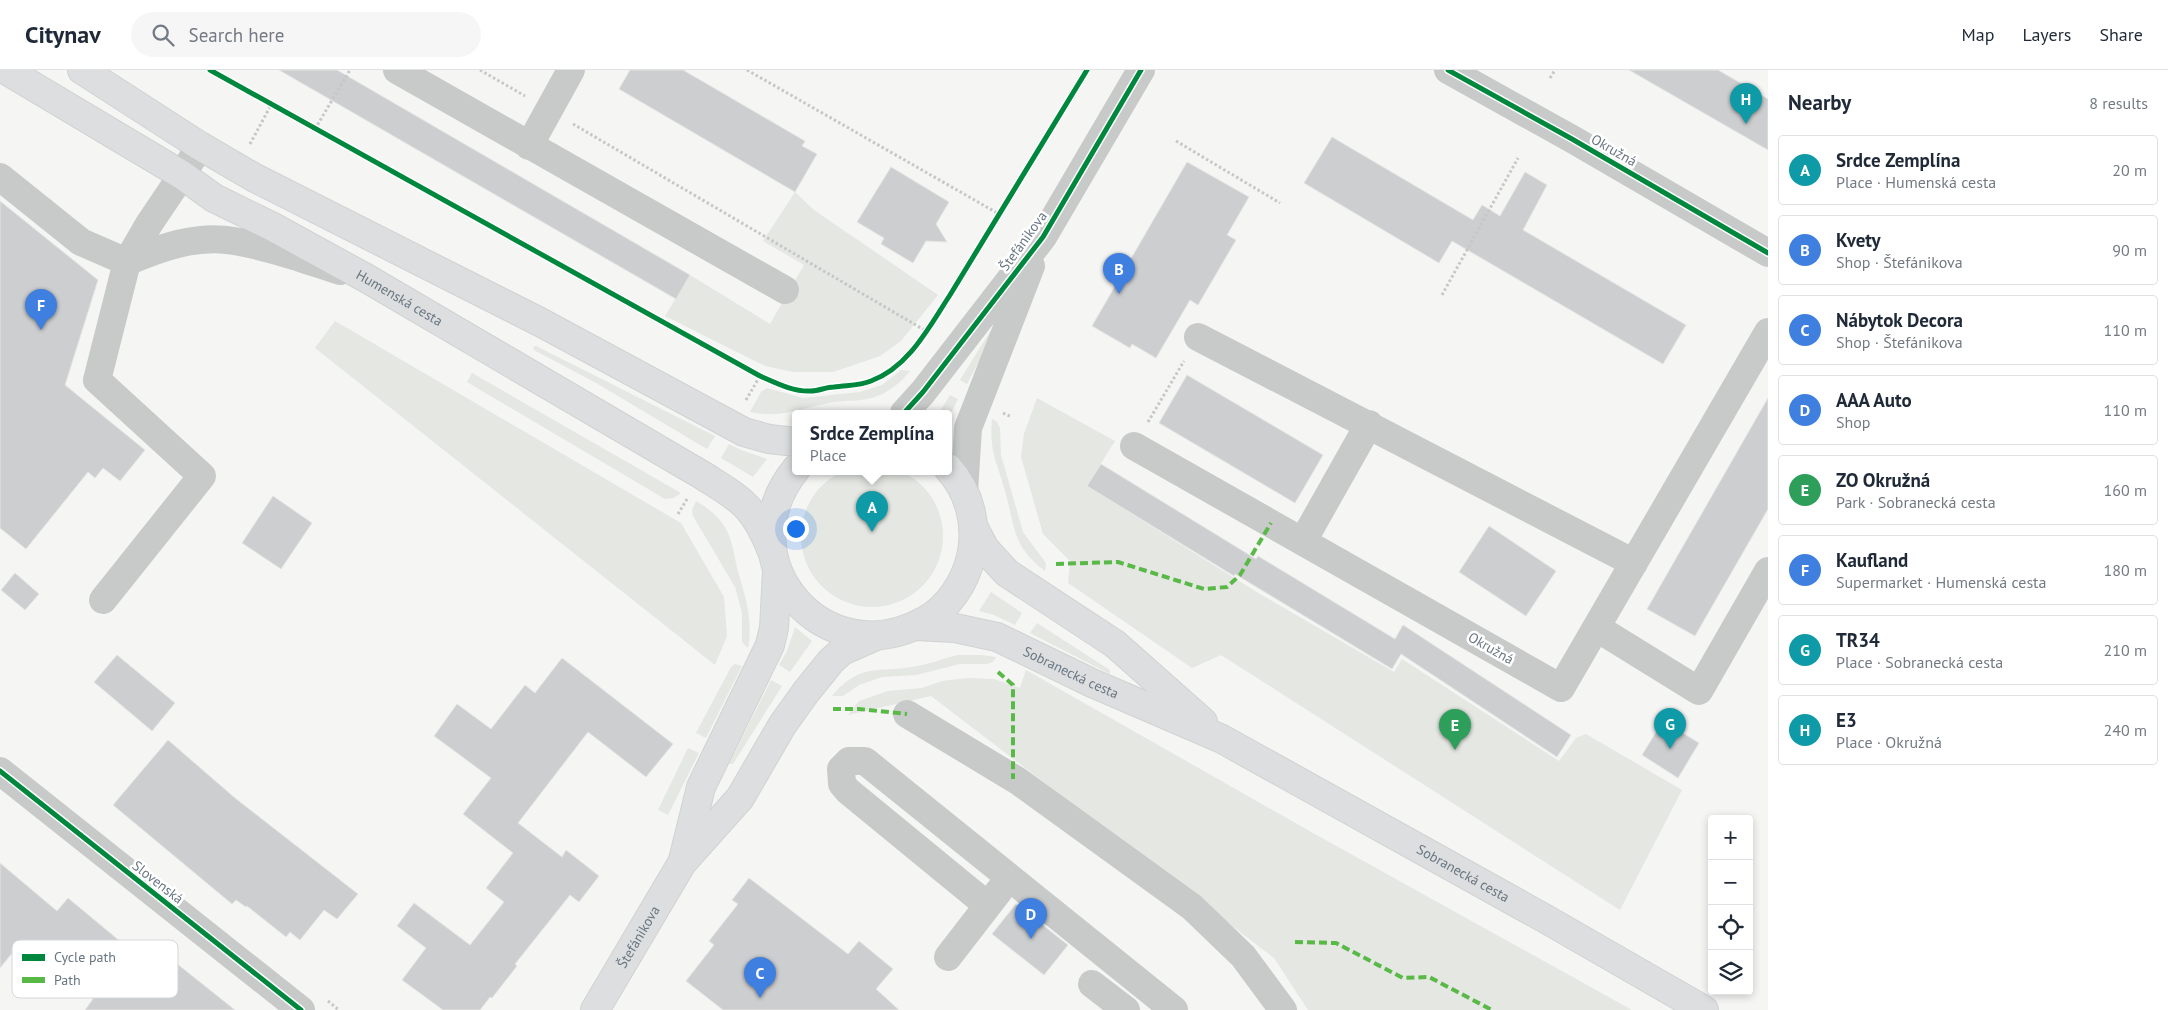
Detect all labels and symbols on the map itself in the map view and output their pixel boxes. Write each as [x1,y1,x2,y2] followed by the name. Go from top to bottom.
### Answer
[1730,83,1762,124] pin: H
[1588,130,1640,170] street label: Okružná
[995,208,1051,274] street label: Štefánikova
[1103,253,1135,294] pin: B
[353,265,446,330] street label: Humenská cesta
[25,289,57,330] pin: F
[856,491,888,532] pin: A
[783,516,809,542] your location
[1465,628,1517,668] street label: Okružná
[1020,642,1121,702] street label: Sobranecká cesta
[1654,708,1686,749] pin: G
[1439,709,1471,750] pin: E
[1414,840,1513,906] street label: Sobranecká cesta
[129,857,187,908] street label: Slovenská
[1015,898,1047,939] pin: D
[613,902,664,971] street label: Štefánikova
[12,940,178,998] legend
[54,948,116,966] text: Cycle path
[744,957,776,998] pin: C
[54,971,81,989] text: Path

